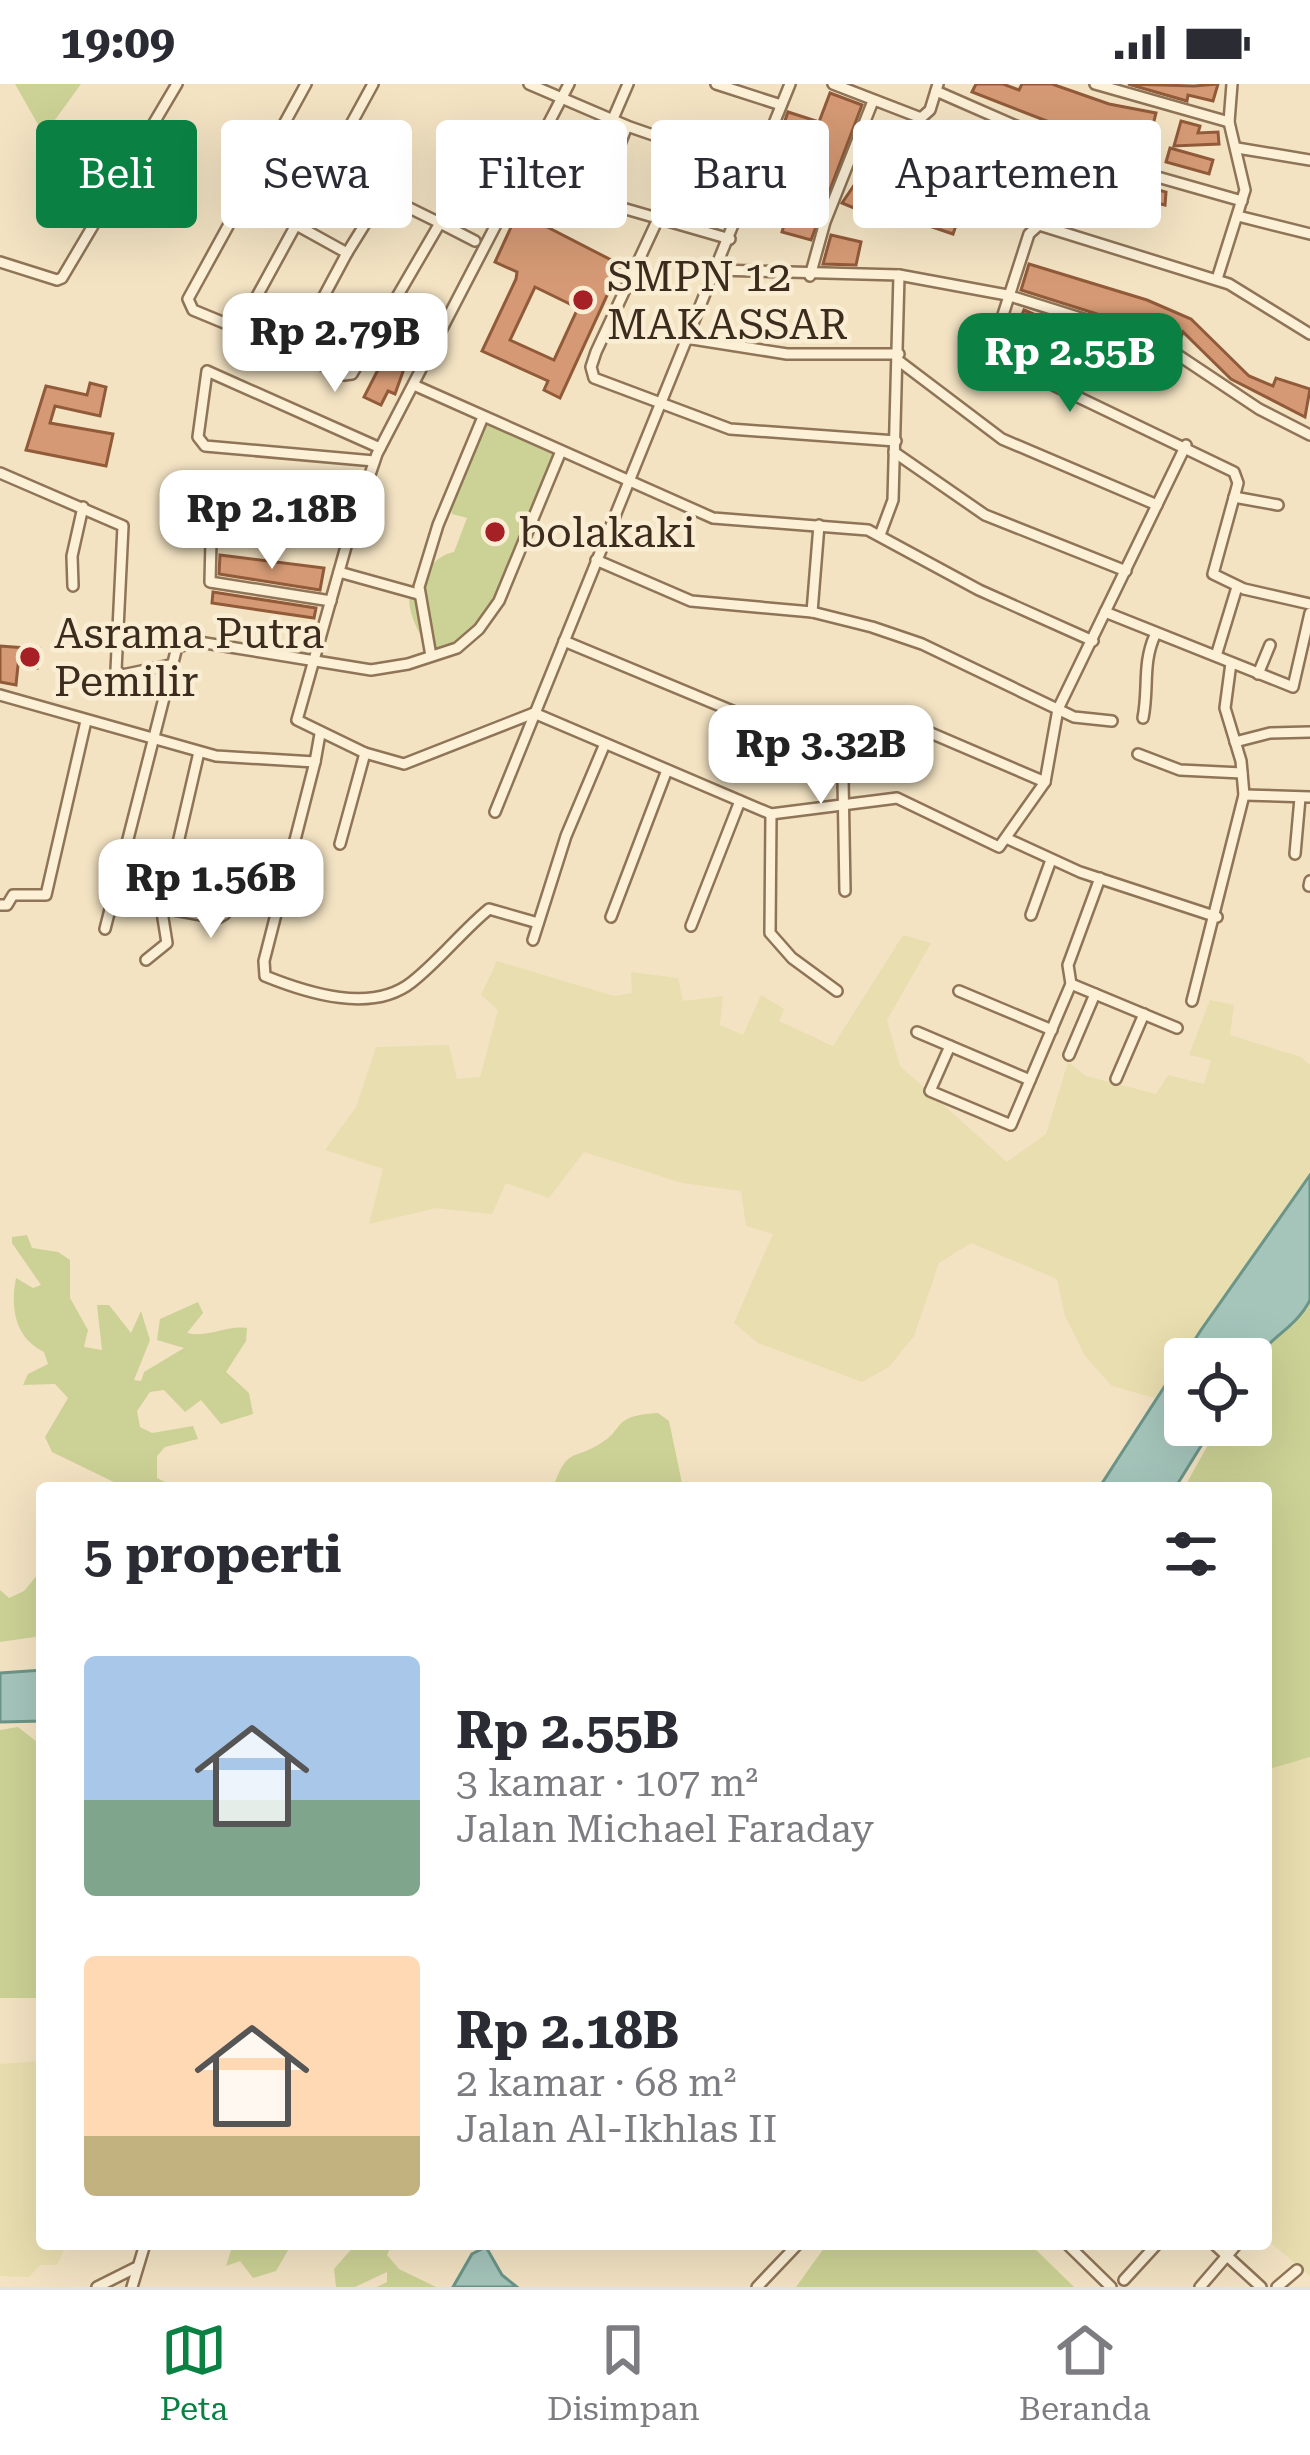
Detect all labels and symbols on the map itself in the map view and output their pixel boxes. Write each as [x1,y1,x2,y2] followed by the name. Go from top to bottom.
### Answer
[607,252,848,349] place label: SMPN 12 MAKASSAR
[570,287,596,313] marker: SMPN 12 MAKASSAR
[211,293,459,395] pin: Rp 2.79B
[946,313,1194,415] pin: Rp 2.55B
[148,470,396,572] pin: Rp 2.18B
[519,508,696,557] place label: bolakaki
[482,519,508,545] marker: bolakaki
[54,609,324,706] place label: Asrama Putra Pemilir
[17,644,43,670] marker: Asrama Putra Pemilir
[697,705,945,807] pin: Rp 3.32B
[87,839,335,941] pin: Rp 1.56B

